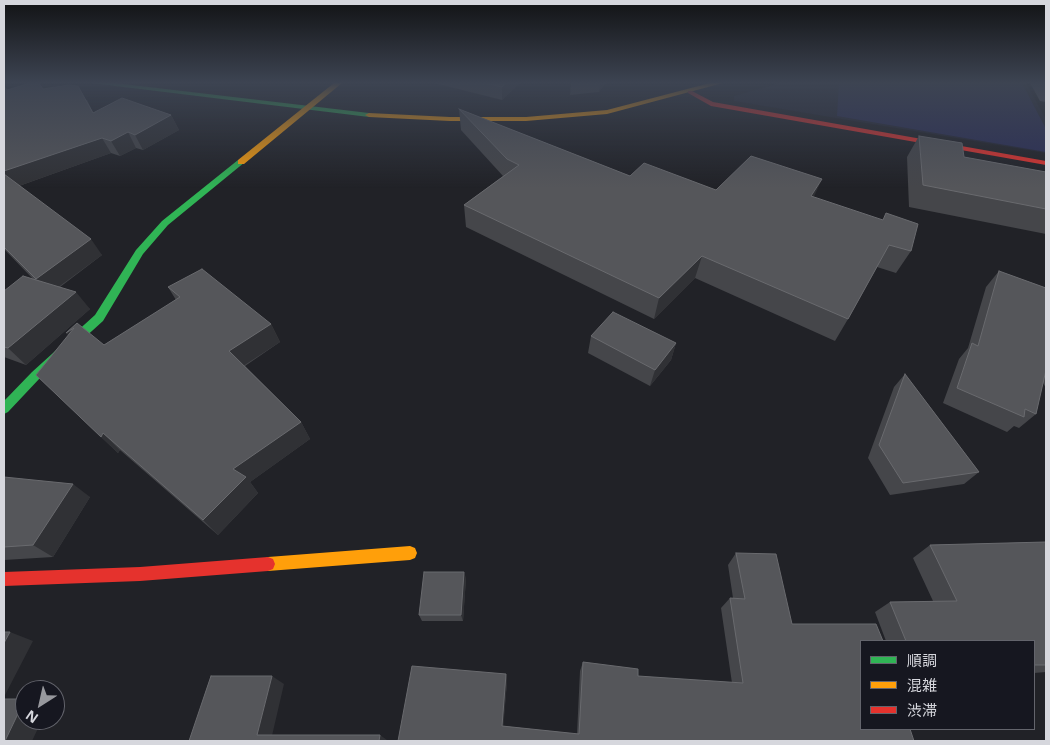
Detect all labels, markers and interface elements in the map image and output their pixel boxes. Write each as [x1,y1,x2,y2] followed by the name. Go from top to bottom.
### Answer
[860,640,1035,730] legend
[907,650,937,670] text: 順調
[907,675,937,695] text: 混雑
[15,680,65,730] north arrow
[907,700,937,720] text: 渋滞
[22,706,42,728] text: N

